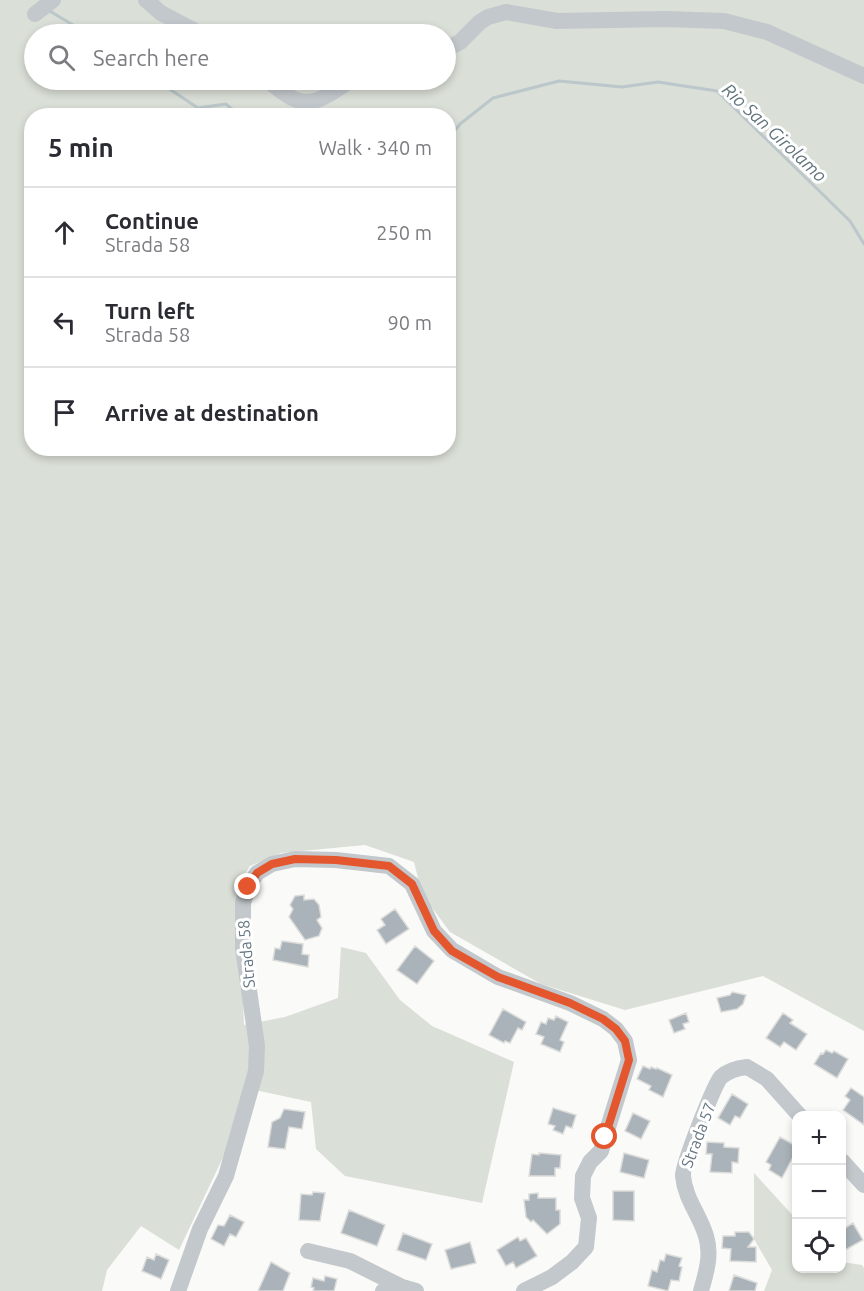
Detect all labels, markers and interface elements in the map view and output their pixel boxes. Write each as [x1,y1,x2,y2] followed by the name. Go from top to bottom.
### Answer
[24,24,456,90] search box
[45,41,78,74] icon: search
[93,45,209,70] text: Search here
[719,79,831,185] water label: Rio San Girolamo
[48,133,114,162] text: 5 min
[319,136,432,159] text: Walk · 340 m
[105,208,199,233] text: Continue
[48,216,81,249] icon: ahead
[376,221,432,244] text: 250 m
[105,233,190,256] text: Strada 58
[105,298,195,323] text: Turn left
[48,306,81,339] icon: left
[388,311,432,334] text: 90 m
[105,323,190,346] text: Strada 58
[48,396,81,429] icon: arrive
[105,400,319,425] text: Arrive at destination
[234,873,260,899] route end
[234,919,258,989] street label: Strada 58
[677,1100,719,1170] street label: Strada 57
[792,1111,846,1273] map controls
[792,1111,846,1165] button: +
[591,1123,617,1149] route start
[792,1165,846,1219] button: −
[792,1219,846,1273] button: locate

